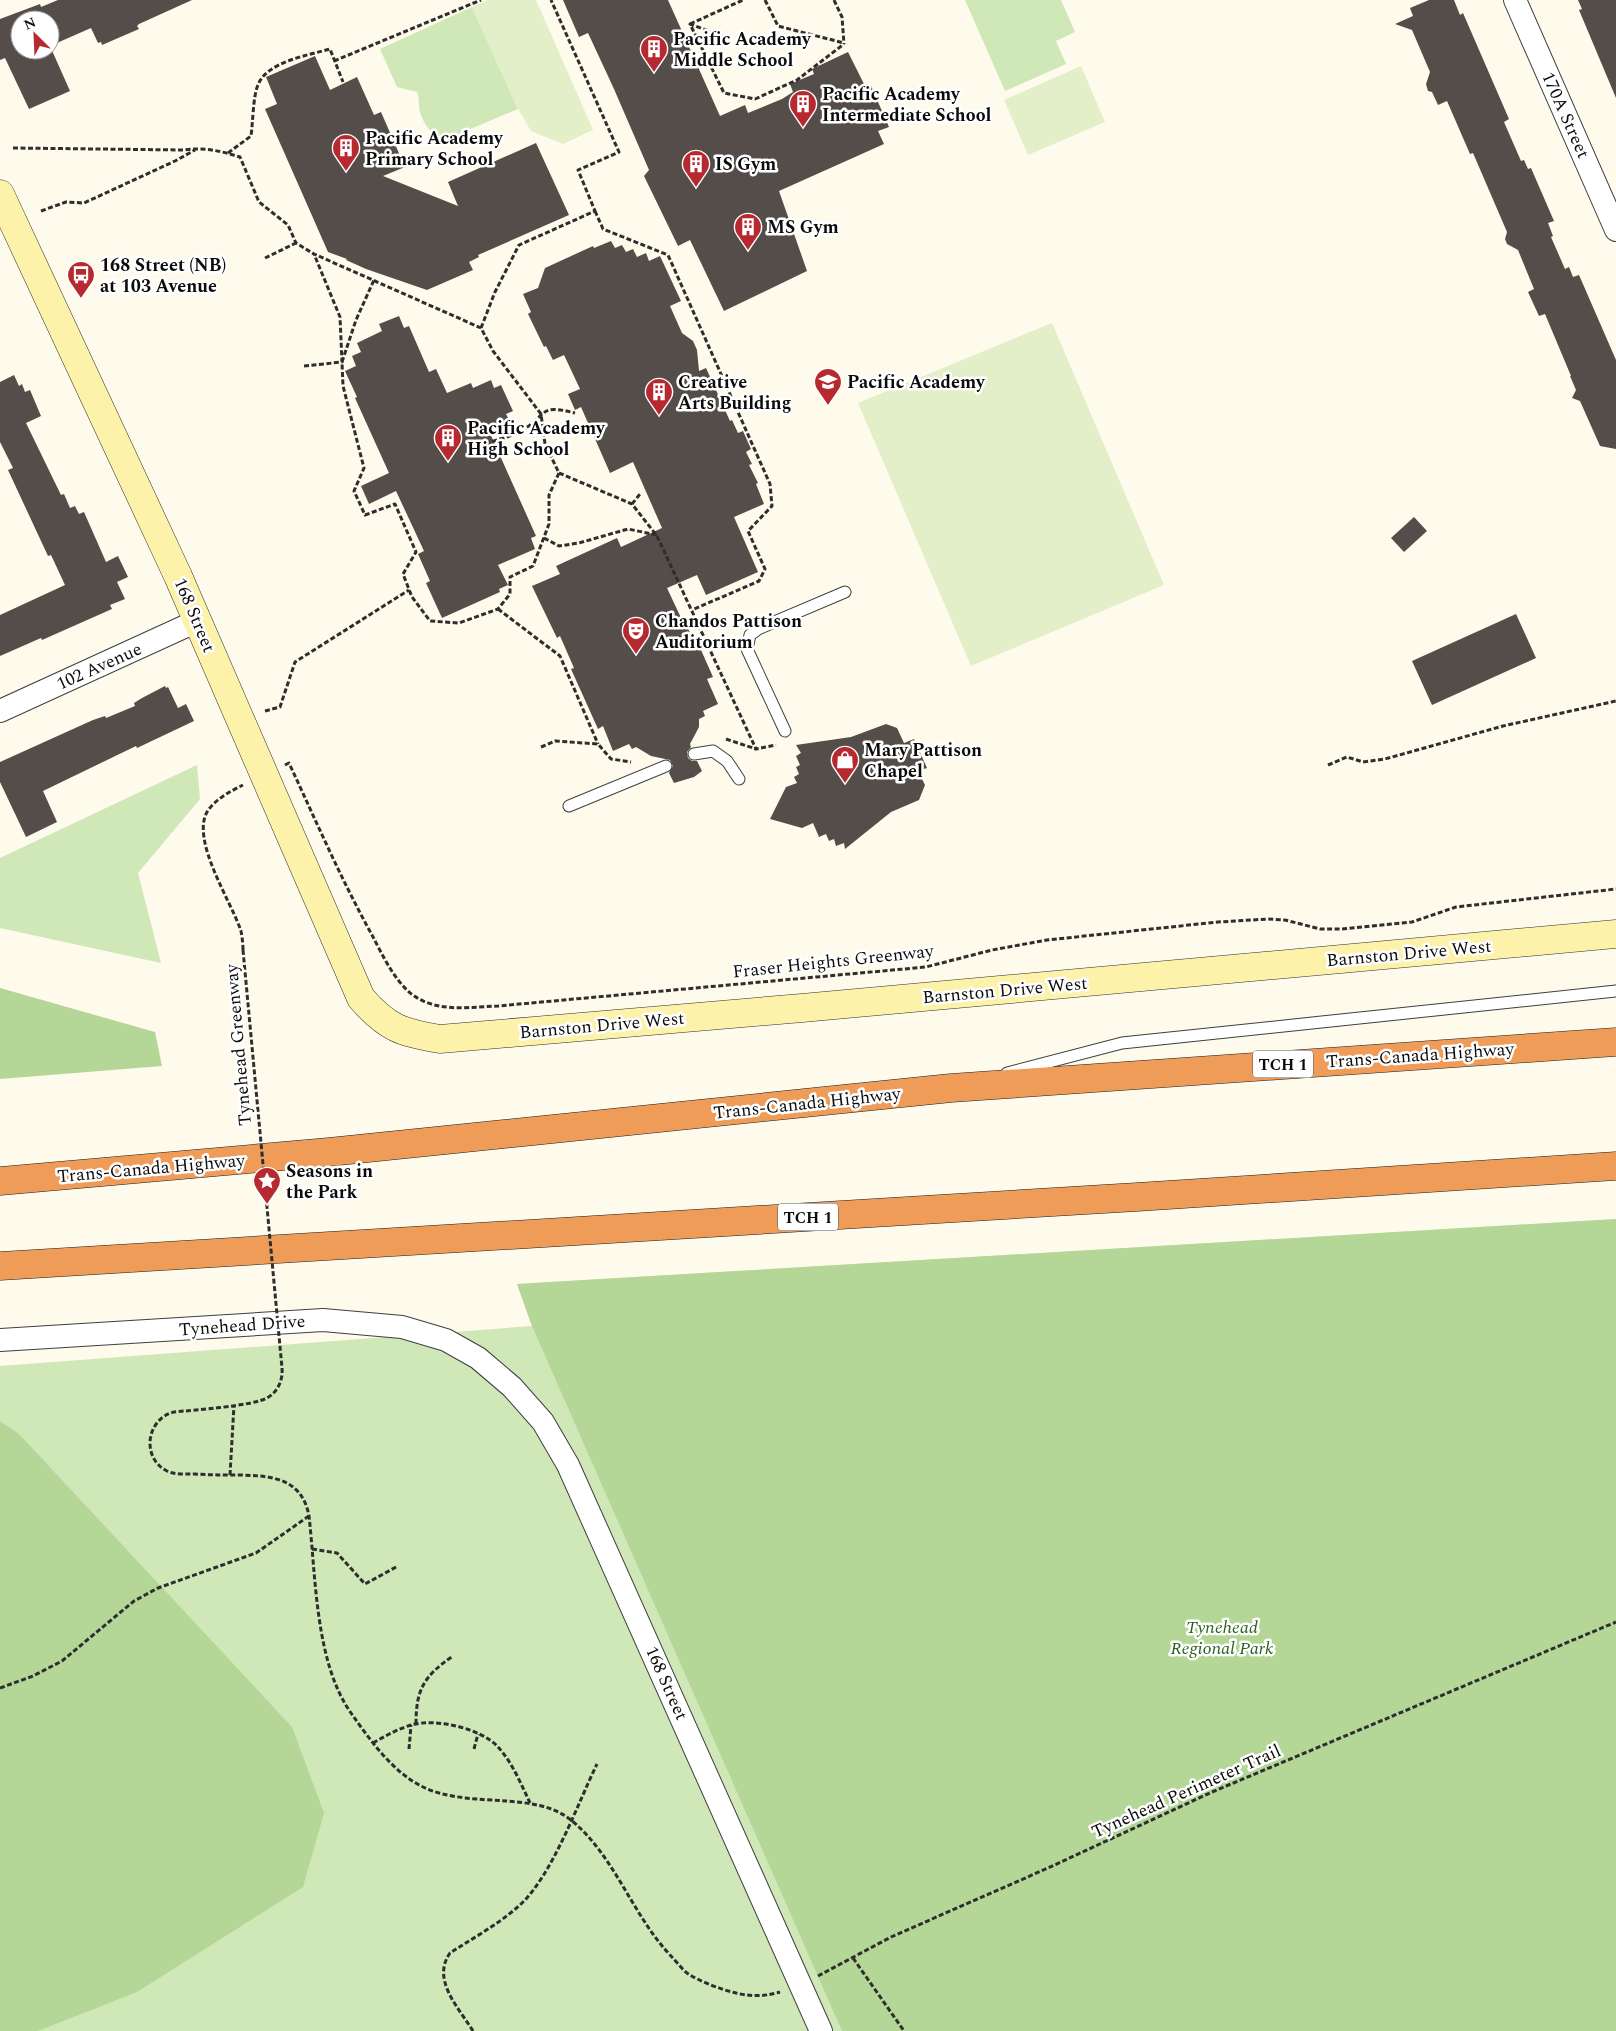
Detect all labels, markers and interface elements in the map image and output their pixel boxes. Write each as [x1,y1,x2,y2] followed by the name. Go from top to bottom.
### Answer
[10,10,60,60] north arrow
[20,12,39,35] text: N
[673,26,812,74] place label: Pacific Academy Middle School
[639,34,669,73] building icon: Pacific Academy Middle School
[1534,68,1597,163] street label: 170A Street
[822,81,992,129] place label: Pacific Academy Intermediate School
[788,89,818,128] building icon: Pacific Academy Intermediate School
[365,125,504,173] place label: Pacific Academy Primary School
[331,133,361,172] building icon: Pacific Academy Primary School
[681,149,711,188] building icon: IS Gym
[715,151,776,178] place label: IS Gym
[733,212,763,251] building icon: MS Gym
[767,214,839,241] place label: MS Gym
[100,252,226,300] place label: 168 Street (NB) at 103 Avenue
[66,260,96,299] bus stop icon: 168 Street (NB) at 103 Avenue
[813,367,843,406] school or university icon: Pacific Academy
[678,369,791,417] place label: Creative Arts Building
[847,369,986,396] place label: Pacific Academy
[644,377,674,416] building icon: Creative Arts Building
[467,415,606,463] place label: Pacific Academy High School
[433,423,463,462] building icon: Pacific Academy High School
[167,574,222,657] street label: 168 Street
[655,608,802,656] place label: Chandos Pattison Auditorium
[621,616,651,655] theatre icon: Chandos Pattison Auditorium
[52,636,146,697] street label: 102 Avenue
[864,737,982,785] place label: Mary Pattison Chapel
[830,745,860,784] shop icon: Mary Pattison Chapel
[1325,933,1493,974] street label: Barnston Drive West
[731,937,936,985] street label: Fraser Heights Greenway
[218,962,259,1127] street label: Tynehead Greenway
[921,970,1089,1011] street label: Barnston Drive West
[518,1005,686,1046] street label: Barnston Drive West
[1325,1035,1516,1076] street label: Trans-Canada Highway
[1253,1050,1313,1078] road number: TCH 1
[712,1080,903,1127] street label: Trans-Canada Highway
[56,1147,247,1190] street label: Trans-Canada Highway
[286,1158,373,1206] place label: Seasons in the Park
[252,1166,282,1205] place icon: Seasons in the Park
[778,1204,838,1230] road number: TCH 1
[178,1308,306,1343] street label: Tynehead Drive
[1171,1614,1274,1662] park label: Tynehead Regional Park
[638,1642,695,1725] street label: 168 Street
[1087,1737,1285,1845] street label: Tynehead Perimeter Trail

